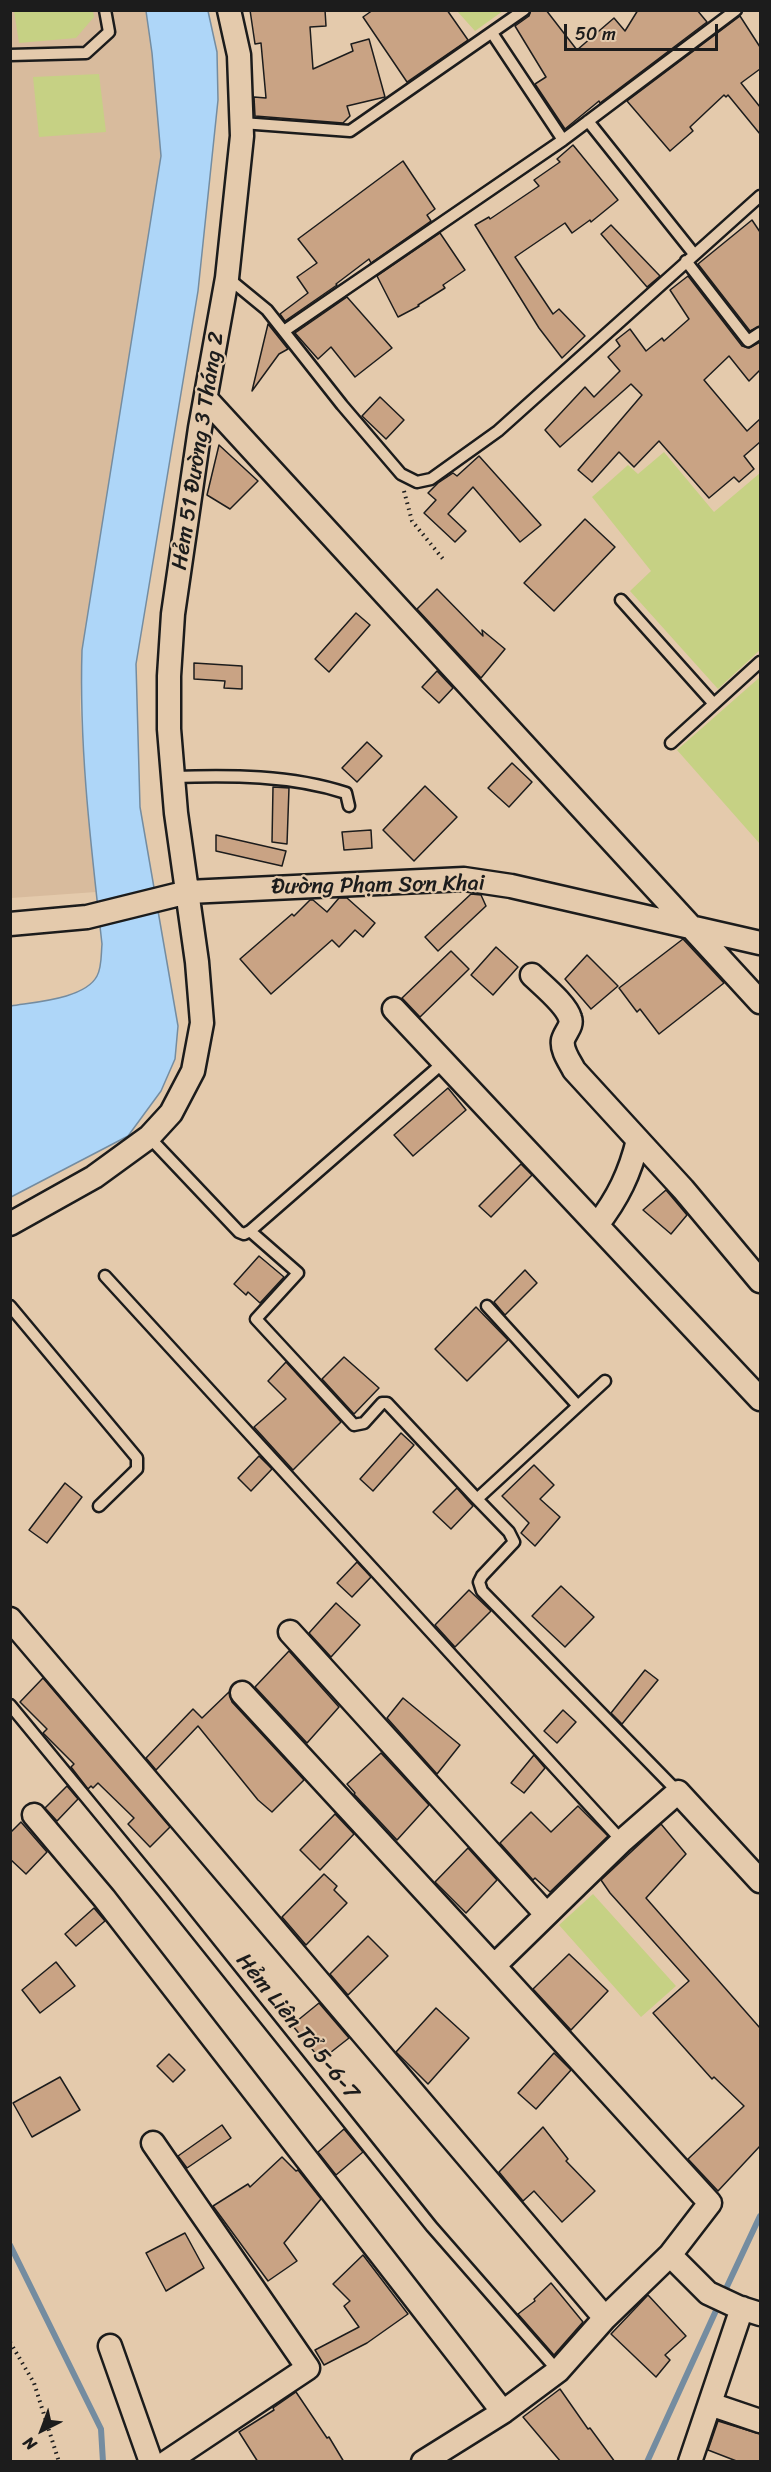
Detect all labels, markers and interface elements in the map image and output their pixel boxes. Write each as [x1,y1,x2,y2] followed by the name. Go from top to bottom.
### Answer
[567,12,722,50] scale bar
[575,18,616,50] text: 50 m
[167,330,231,572] street label: Hẻm 51 Đường 3 Tháng 2
[271,871,485,901] street label: Đường Phạm Sơn Khai
[230,1948,364,2106] street label: Hẻm Liên Tổ 5-6-7
[12,2400,72,2460] north arrow
[16,2429,43,2458] text: N

